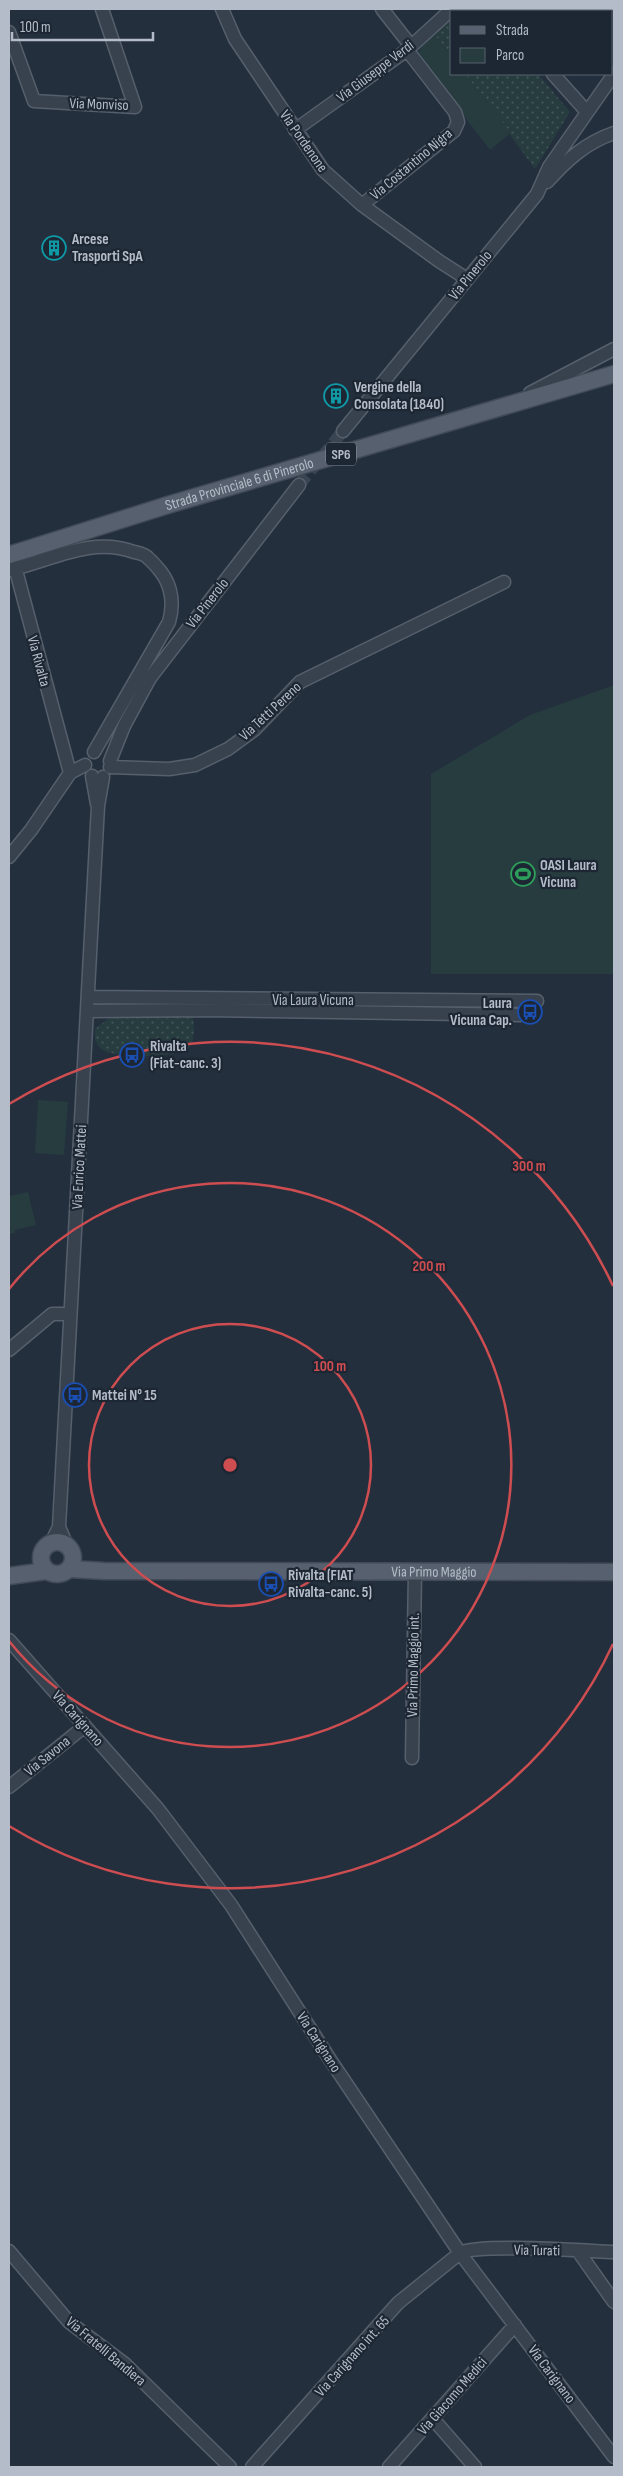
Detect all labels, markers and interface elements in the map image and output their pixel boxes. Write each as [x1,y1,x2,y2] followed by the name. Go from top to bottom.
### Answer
[12,10,154,42] scale bar
[450,10,613,75] legend
[20,18,51,37] text: 100 m
[496,21,529,40] text: Strada
[333,36,418,107] street label: Via Giuseppe Verdi
[496,46,524,65] text: Parco
[69,94,129,115] street label: Via Monviso
[275,106,332,176] street label: Via Pordenone
[366,124,457,204] street label: Via Costantino Nigra
[71,230,144,266] place label: Arcese Trasporti SpA
[41,235,67,261] building icon: Arcese Trasporti SpA
[445,247,496,304] street label: Via Pinerolo
[354,378,444,414] place label: Vergine della Consolata (1840)
[323,383,349,409] building icon: Vergine della Consolata (1840)
[326,442,356,466] road number: SP6
[163,454,316,515] street label: Strada Provinciale 6 di Pinerolo
[182,574,233,632] street label: Via Pinerolo
[23,634,54,689] street label: Via Rivalta
[235,678,305,745] street label: Via Tetti Pereno
[540,856,597,892] place label: OASI Laura Vicuna
[510,861,536,887] sports icon: OASI Laura Vicuna
[272,991,354,1010] street label: Via Laura Vicuna
[450,994,512,1030] place label: Laura Vicuna Cap.
[517,999,543,1025] bus stop icon: Laura Vicuna Cap.
[150,1037,221,1073] place label: Rivalta (Fiat-canc. 3)
[119,1042,145,1068] bus stop icon: Rivalta (Fiat-canc. 3)
[68,1124,91,1210] street label: Via Enrico Mattei
[512,1157,546,1176] text: 300 m
[412,1257,446,1276] text: 200 m
[314,1357,346,1376] text: 100 m
[62,1382,88,1408] bus stop icon: Mattei N° 15
[92,1386,157,1405] place label: Mattei N° 15
[221,1456,239,1474] centre of rings
[391,1563,477,1582] street label: Via Primo Maggio
[288,1566,372,1602] place label: Rivalta (FIAT Rivalta-canc. 5)
[258,1571,284,1597] bus stop icon: Rivalta (FIAT Rivalta-canc. 5)
[403,1613,424,1717] street label: Via Primo Maggio int.
[48,1687,108,1750] street label: Via Carignano
[20,1732,74,1781] street label: Via Savona
[292,2008,345,2076] street label: Via Carignano
[514,2241,560,2260] street label: Via Turati
[62,2312,150,2390] street label: Via Fratelli Bandiera
[311,2312,394,2401] street label: Via Carignano int. 65
[523,2341,580,2407] street label: Via Carignano
[413,2353,491,2439] street label: Via Giacomo Medici

